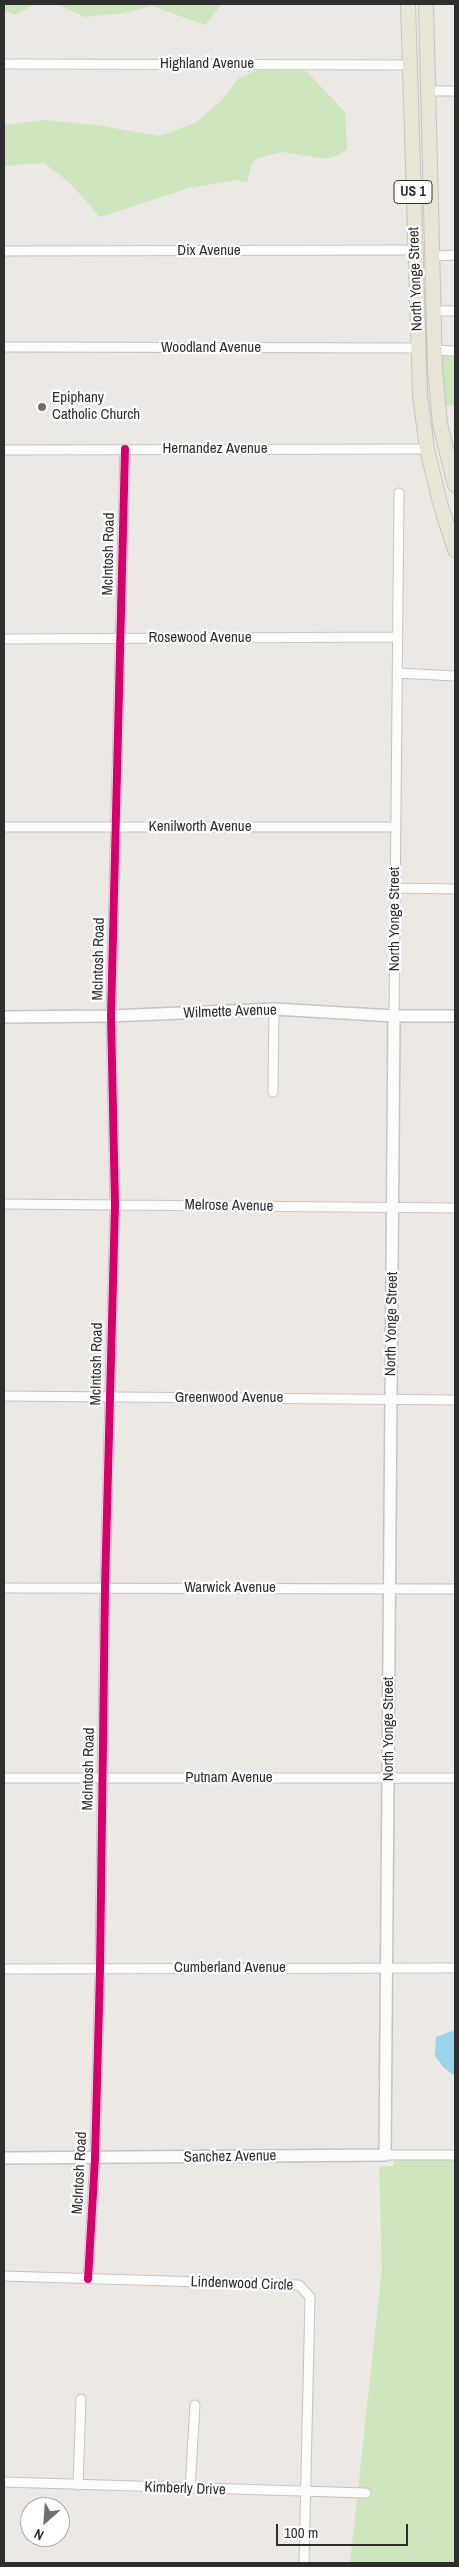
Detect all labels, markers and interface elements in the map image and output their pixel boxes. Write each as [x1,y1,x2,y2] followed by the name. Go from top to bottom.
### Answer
[160,55,254,73] street label: Highland Avenue
[394,180,432,203] road number: US 1
[405,227,427,331] street label: North Yonge Street
[177,242,241,260] street label: Dix Avenue
[161,339,261,357] street label: Woodland Avenue
[52,389,140,424] place label: Epiphany Catholic Church
[36,401,48,413] marker: Epiphany Catholic Church
[162,440,268,458] street label: Hernandez Avenue
[99,512,119,596] street label: McIntosh Road
[148,629,252,647] street label: Rosewood Avenue
[148,818,252,836] street label: Kenilworth Avenue
[386,867,404,971] street label: North Yonge Street
[89,917,109,1001] street label: McIntosh Road
[183,1001,277,1023] street label: Wilmette Avenue
[185,1196,273,1216] street label: Melrose Avenue
[382,1272,402,1376] street label: North Yonge Street
[87,1322,107,1406] street label: McIntosh Road
[175,1389,283,1407] street label: Greenwood Avenue
[184,1579,276,1597] street label: Warwick Avenue
[380,1677,398,1781] street label: North Yonge Street
[79,1727,99,1811] street label: McIntosh Road
[185,1769,273,1787] street label: Putnam Avenue
[174,1959,286,1977] street label: Cumberland Avenue
[69,2131,91,2215] street label: McIntosh Road
[183,2147,277,2167] street label: Sanchez Avenue
[190,2273,294,2295] street label: Lindenwood Circle
[144,2479,226,2499] street label: Kimberly Drive
[20,2497,70,2547] north arrow
[279,2514,412,2546] scale bar
[284,2522,318,2543] text: 100 m
[31,2525,47,2544] text: N

